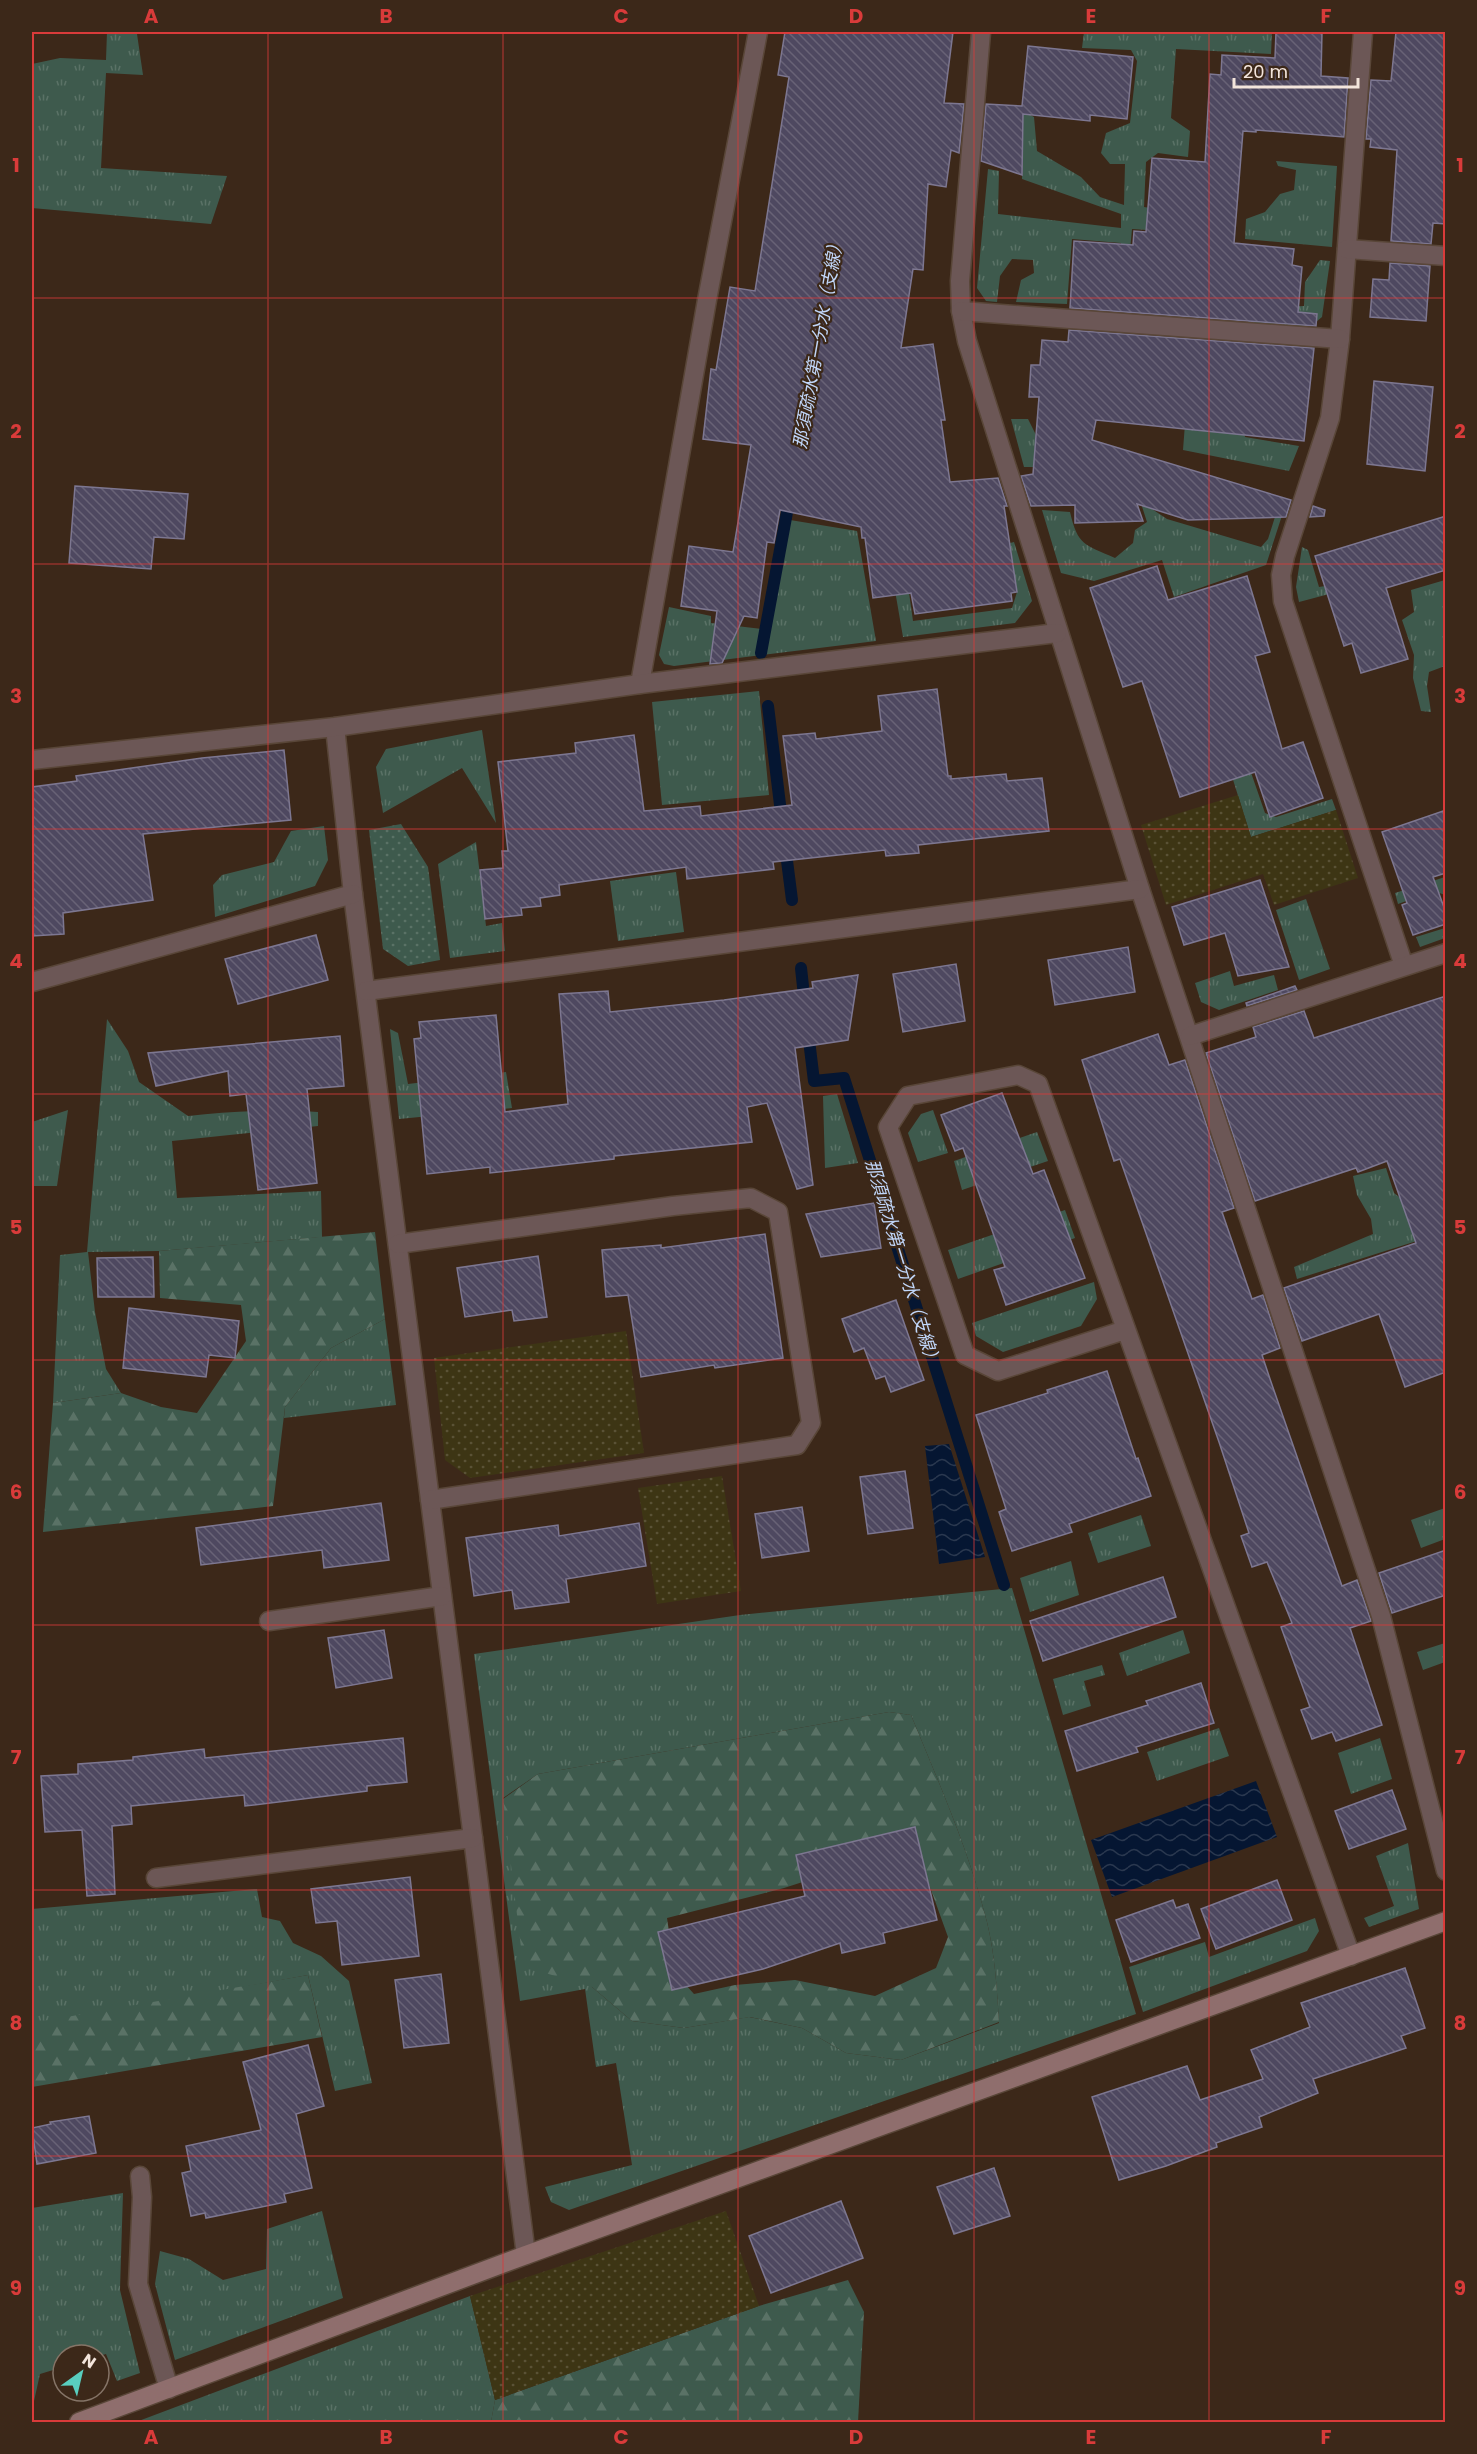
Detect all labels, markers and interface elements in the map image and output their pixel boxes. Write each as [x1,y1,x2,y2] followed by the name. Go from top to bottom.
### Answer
[144,2,159,30] text: A
[379,2,393,30] text: B
[613,2,629,30] text: C
[849,2,863,30] text: D
[1086,2,1096,30] text: E
[1321,2,1332,30] text: F
[1234,51,1358,89] scale bar
[1243,59,1288,84] text: 20 m
[12,151,20,179] text: 1
[1456,151,1464,179] text: 1
[787,233,849,451] water label: 那須疏水第一分水（支線）
[10,417,22,445] text: 2
[1454,417,1466,445] text: 2
[10,682,22,710] text: 3
[1454,682,1466,710] text: 3
[9,947,23,975] text: 4
[1453,947,1467,975] text: 4
[859,1156,947,1370] water label: 那須疏水第一分水（支線）
[10,1213,23,1241] text: 5
[1454,1213,1467,1241] text: 5
[10,1478,22,1506] text: 6
[1454,1478,1466,1506] text: 6
[11,1743,22,1771] text: 7
[1455,1743,1466,1771] text: 7
[10,2009,22,2037] text: 8
[1454,2009,1466,2037] text: 8
[10,2274,22,2302] text: 9
[1454,2274,1466,2302] text: 9
[51,2343,111,2403] north arrow
[78,2348,101,2374] text: N
[144,2423,159,2451] text: A
[379,2423,393,2451] text: B
[613,2423,629,2451] text: C
[849,2423,863,2451] text: D
[1086,2423,1096,2451] text: E
[1321,2423,1332,2451] text: F

